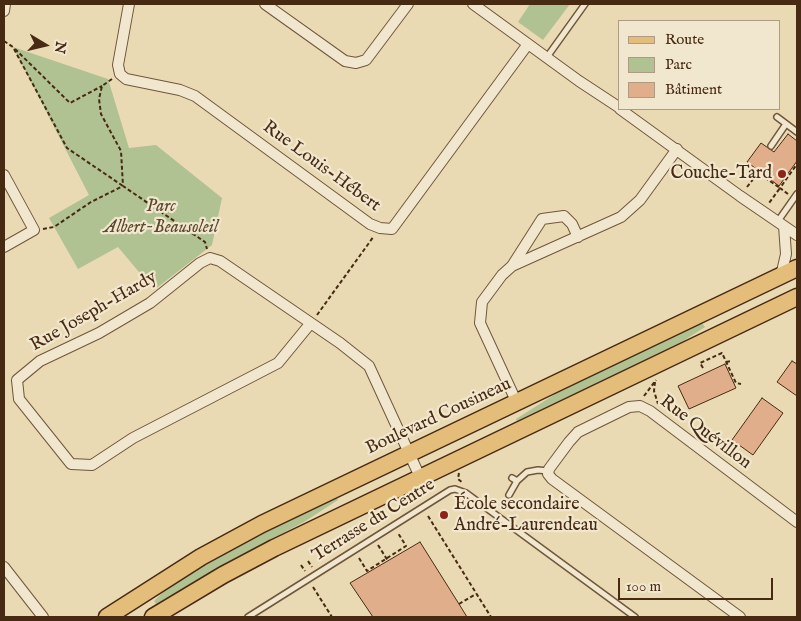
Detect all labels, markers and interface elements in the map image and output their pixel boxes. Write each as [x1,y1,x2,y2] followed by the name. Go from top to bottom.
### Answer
[20,20,70,70] north arrow
[618,20,781,110] legend
[665,30,704,49] text: Route
[50,40,70,55] text: N
[665,55,692,74] text: Parc
[665,80,722,99] text: Bâtiment
[258,117,384,217] street label: Rue Louis-Hébert
[671,163,772,185] place label: Couche-Tard
[776,168,788,180] marker: Couche-Tard
[104,196,218,238] park label: Parc Albert-Beausoleil
[27,267,161,357] street label: Rue Joseph-Hardy
[363,374,515,460] street label: Boulevard Cousineau
[655,391,755,475] street label: Rue Quévillon
[309,475,439,567] street label: Terrasse du Centre
[454,494,598,536] place label: École secondaire André-Laurendeau
[438,509,450,521] marker: École secondaire André-Laurendeau
[621,568,776,600] scale bar
[626,577,661,596] text: 100 m

